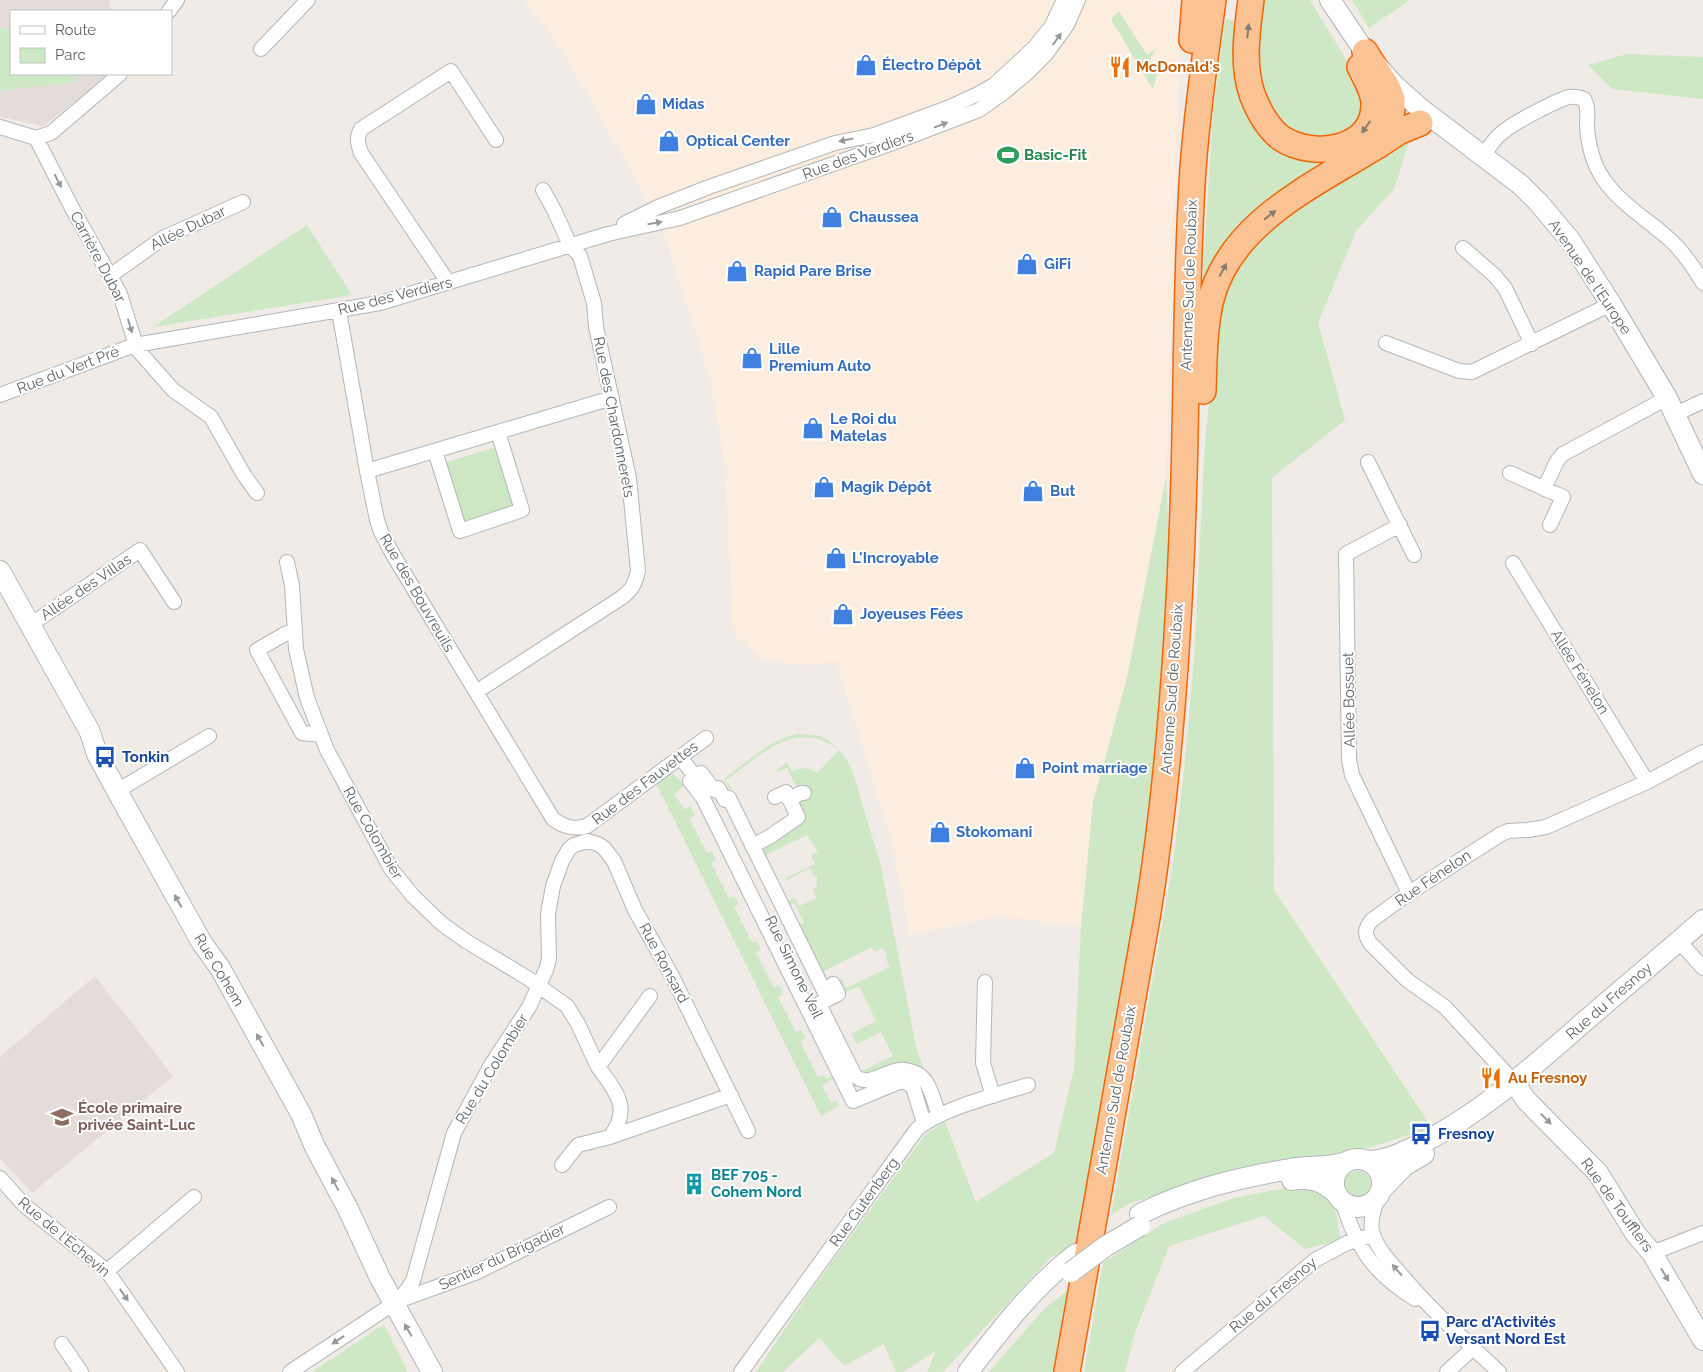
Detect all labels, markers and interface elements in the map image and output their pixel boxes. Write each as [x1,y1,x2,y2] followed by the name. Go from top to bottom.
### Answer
[10,10,172,75] legend
[55,21,96,39] text: Route
[1244,23,1252,39] one-way arrow
[1051,33,1062,46] one-way arrow
[55,46,86,64] text: Parc
[853,52,879,78] shop icon: Électro Dépôt
[1107,54,1133,80] restaurant icon: McDonald's
[882,56,982,74] place label: Électro Dépôt
[1136,58,1220,76] place label: McDonald's
[633,91,659,117] shop icon: Midas
[662,95,705,113] place label: Midas
[1361,120,1370,134] one-way arrow
[934,121,949,129] one-way arrow
[800,127,916,183] street label: Rue des Verdiers
[656,128,682,154] shop icon: Optical Center
[686,132,790,150] place label: Optical Center
[838,137,854,145] one-way arrow
[995,142,1021,168] sports icon: Basic-Fit
[1024,146,1087,164] place label: Basic-Fit
[54,174,62,188] one-way arrow
[1177,199,1201,371] street label: Antenne Sud de Roubaix
[147,202,229,254] street label: Allée Dubar
[819,204,845,230] shop icon: Chaussea
[66,208,130,306] street label: Carrière Dubar
[849,208,919,226] place label: Chaussea
[1263,209,1276,220] one-way arrow
[1545,216,1635,338] street label: Avenue de l'Europe
[648,219,664,227] one-way arrow
[1014,251,1040,277] shop icon: GiFi
[1044,255,1071,273] place label: GiFi
[724,258,750,284] shop icon: Rapid Pare Brise
[754,262,871,280] place label: Rapid Pare Brise
[1219,263,1227,278] one-way arrow
[336,273,454,319] street label: Rue des Verdiers
[126,319,134,334] one-way arrow
[590,335,638,499] street label: Rue des Chardonnerets
[769,340,871,375] place label: Lille Premium Auto
[14,342,122,398] street label: Rue du Vert Pré
[739,345,765,371] shop icon: Lille Premium Auto
[830,410,896,445] place label: Le Roi du Matelas
[800,415,826,441] shop icon: Le Roi du Matelas
[811,474,837,500] shop icon: Magik Dépôt
[841,478,932,496] place label: Magik Dépôt
[1020,478,1046,504] shop icon: But
[1050,482,1075,500] place label: But
[376,531,458,655] street label: Rue des Bouvreuils
[823,545,849,571] shop icon: L'Incroyable
[852,549,939,567] place label: L'Incroyable
[37,550,135,624] street label: Allée des Villas
[830,601,856,627] shop icon: Joyeuses Fées
[1157,602,1187,775] street label: Antenne Sud de Roubaix
[860,605,963,623] place label: Joyeuses Fées
[1547,626,1613,718] street label: Allée Fénelon
[1339,652,1359,748] street label: Allée Bossuet
[589,737,701,829] street label: Rue des Fauvettes
[92,744,118,770] bus stop icon: Tonkin
[122,748,169,766] place label: Tonkin
[1012,755,1038,781] shop icon: Point marriage
[1042,759,1148,777] place label: Point marriage
[339,784,407,883] street label: Rue Colombier
[927,819,953,845] shop icon: Stokomani
[956,823,1032,841] place label: Stokomani
[1392,846,1474,910] street label: Rue Fénelon
[174,893,182,908] one-way arrow
[761,912,827,1022] street label: Rue Simone Veil
[635,920,693,1006] street label: Rue Ronsard
[190,930,248,1010] street label: Rue Cohem
[1562,959,1656,1043] street label: Rue du Fresnoy
[1092,1004,1140,1176] street label: Antenne Sud de Roubaix
[452,1010,533,1128] street label: Rue du Colombier
[256,1033,264,1048] one-way arrow
[1478,1065,1504,1091] restaurant icon: Au Fresnoy
[1508,1069,1588,1087] place label: Au Fresnoy
[78,1099,196,1134] place label: École primaire privée Saint-Luc
[49,1104,75,1130] school or university icon: École primaire privée Saint-Luc
[1539,1113,1551,1125] one-way arrow
[1408,1121,1434,1147] bus stop icon: Fresnoy
[1438,1125,1495,1143] place label: Fresnoy
[826,1154,902,1250] street label: Rue Gutenberg
[1577,1155,1657,1255] street label: Rue de Toufflers
[711,1166,802,1201] place label: BEF 705 - Cohem Nord
[681,1171,707,1197] building icon: BEF 705 - Cohem Nord
[331,1177,339,1191] one-way arrow
[14,1193,114,1281] street label: Rue de l'Échevin
[436,1220,569,1294] street label: Sentier du Brigadier
[1226,1253,1320,1337] street label: Rue du Fresnoy
[1392,1264,1403,1276] one-way arrow
[1660,1269,1669,1282] one-way arrow
[119,1288,129,1301] one-way arrow
[1446,1313,1566,1348] place label: Parc d'Activités Versant Nord Est
[1417,1318,1443,1344] bus stop icon: Parc d'Activités Versant Nord Est
[403,1323,412,1336] one-way arrow
[331,1335,345,1345] one-way arrow

